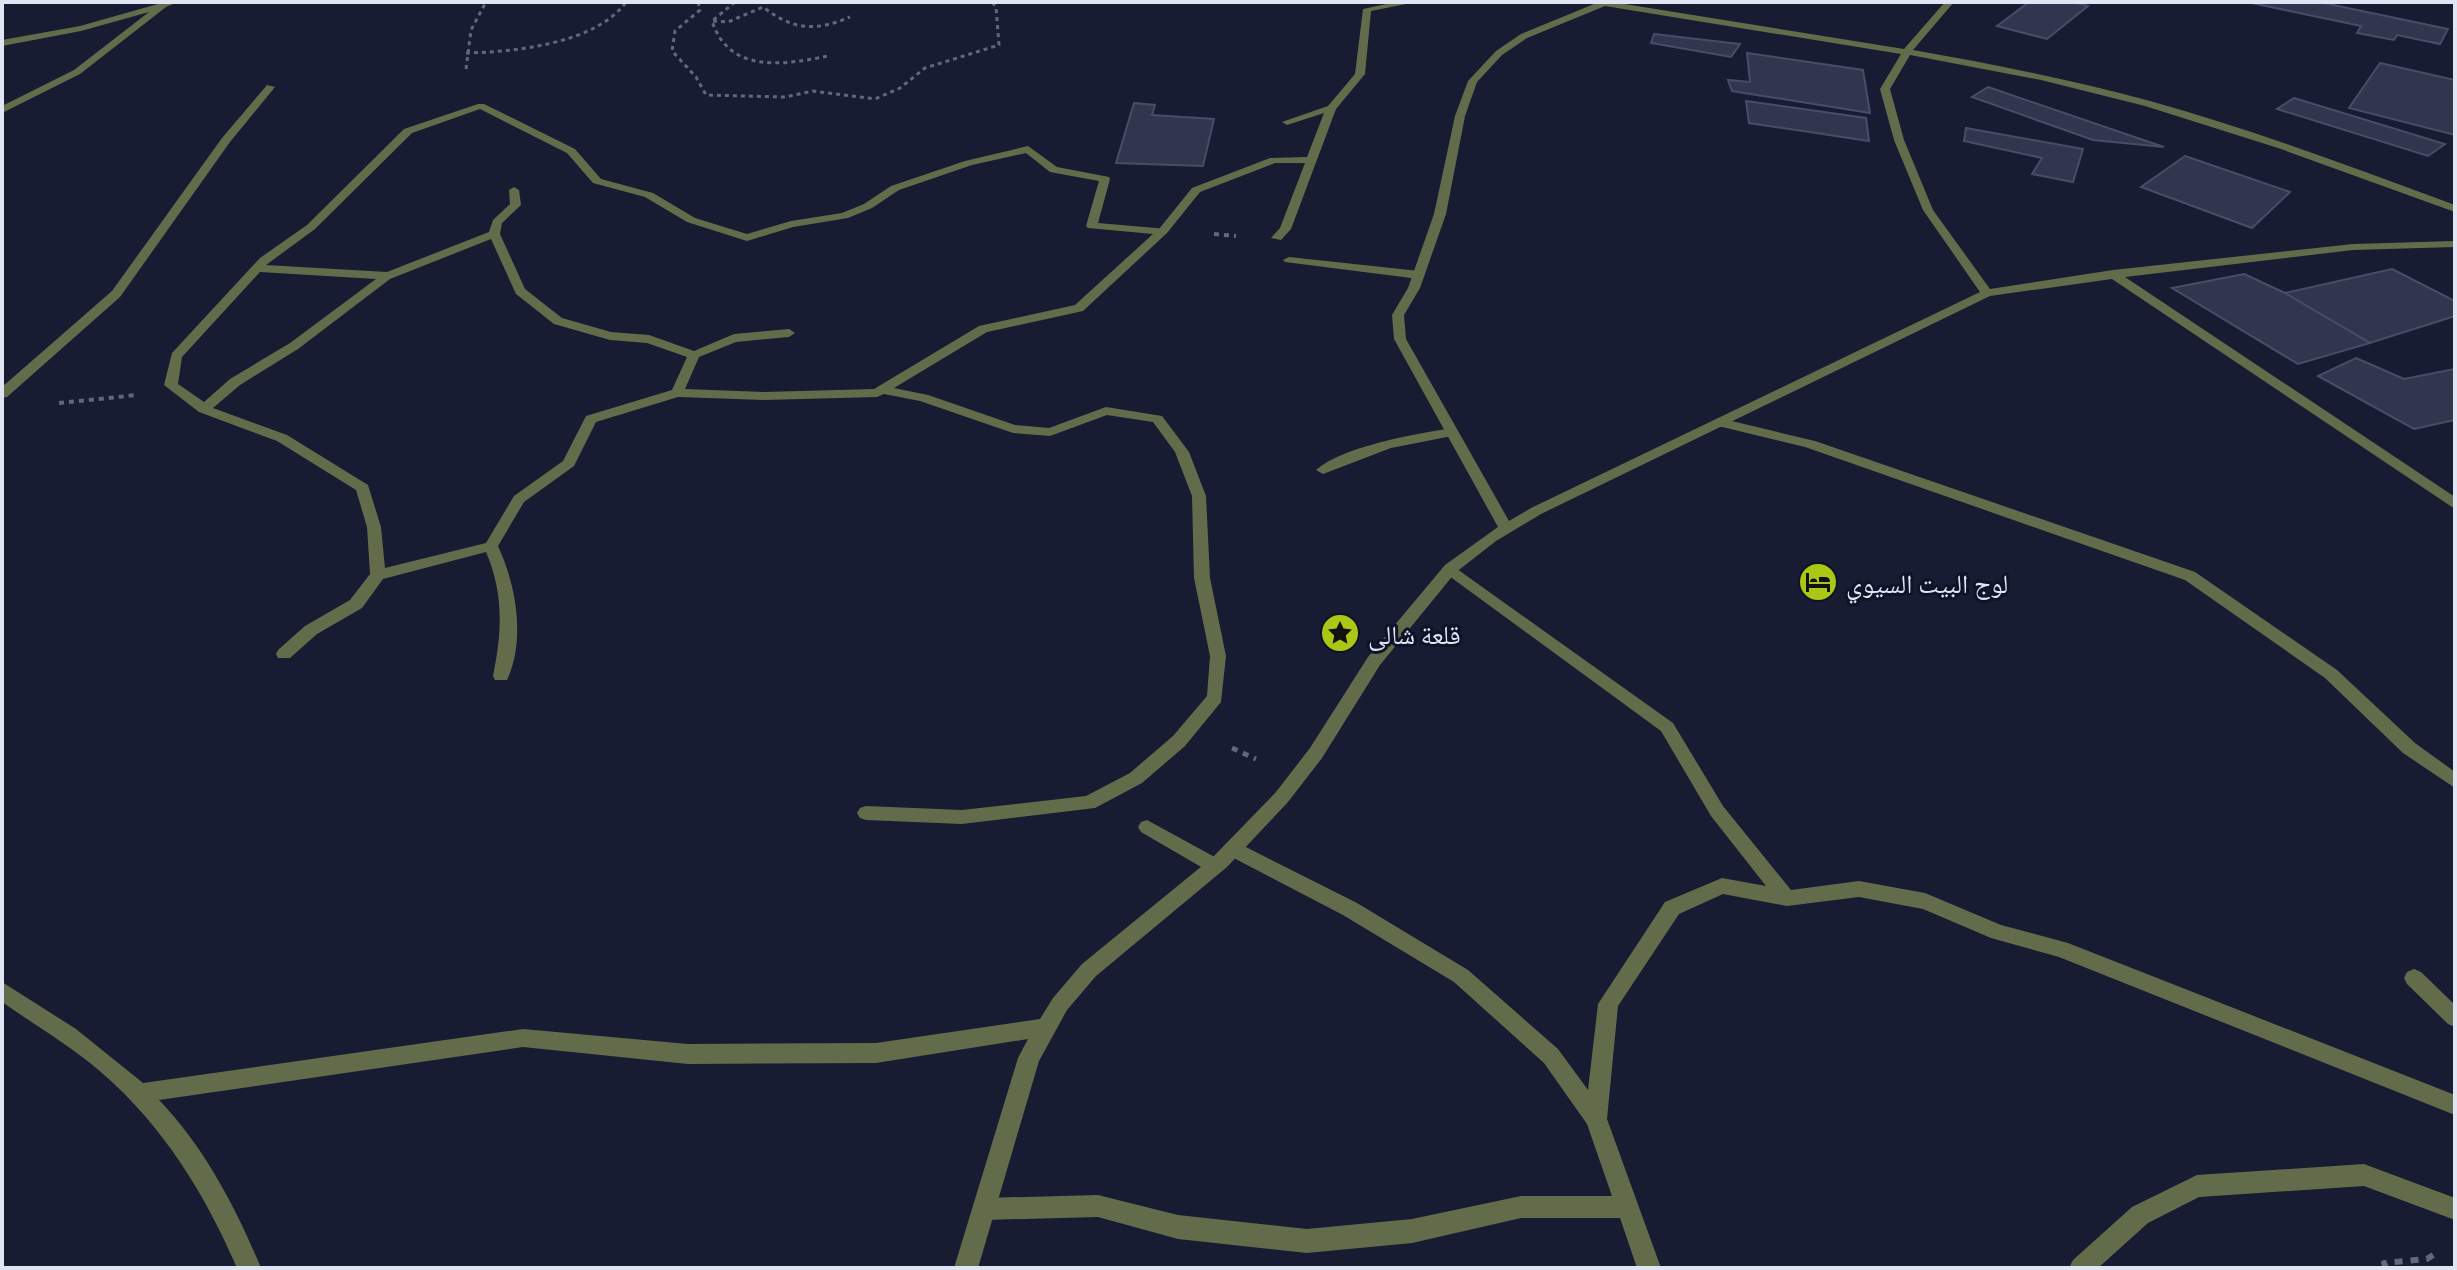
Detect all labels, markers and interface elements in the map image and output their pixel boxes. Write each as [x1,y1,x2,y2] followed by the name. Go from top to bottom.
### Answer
[1797,561,1839,603] hotel icon: لوج البيت السيوي
[1846,567,2008,604] place label: لوج البيت السيوي
[1319,612,1361,654] place icon: قلعة شالى
[1368,618,1461,651] place label: قلعة شالى

